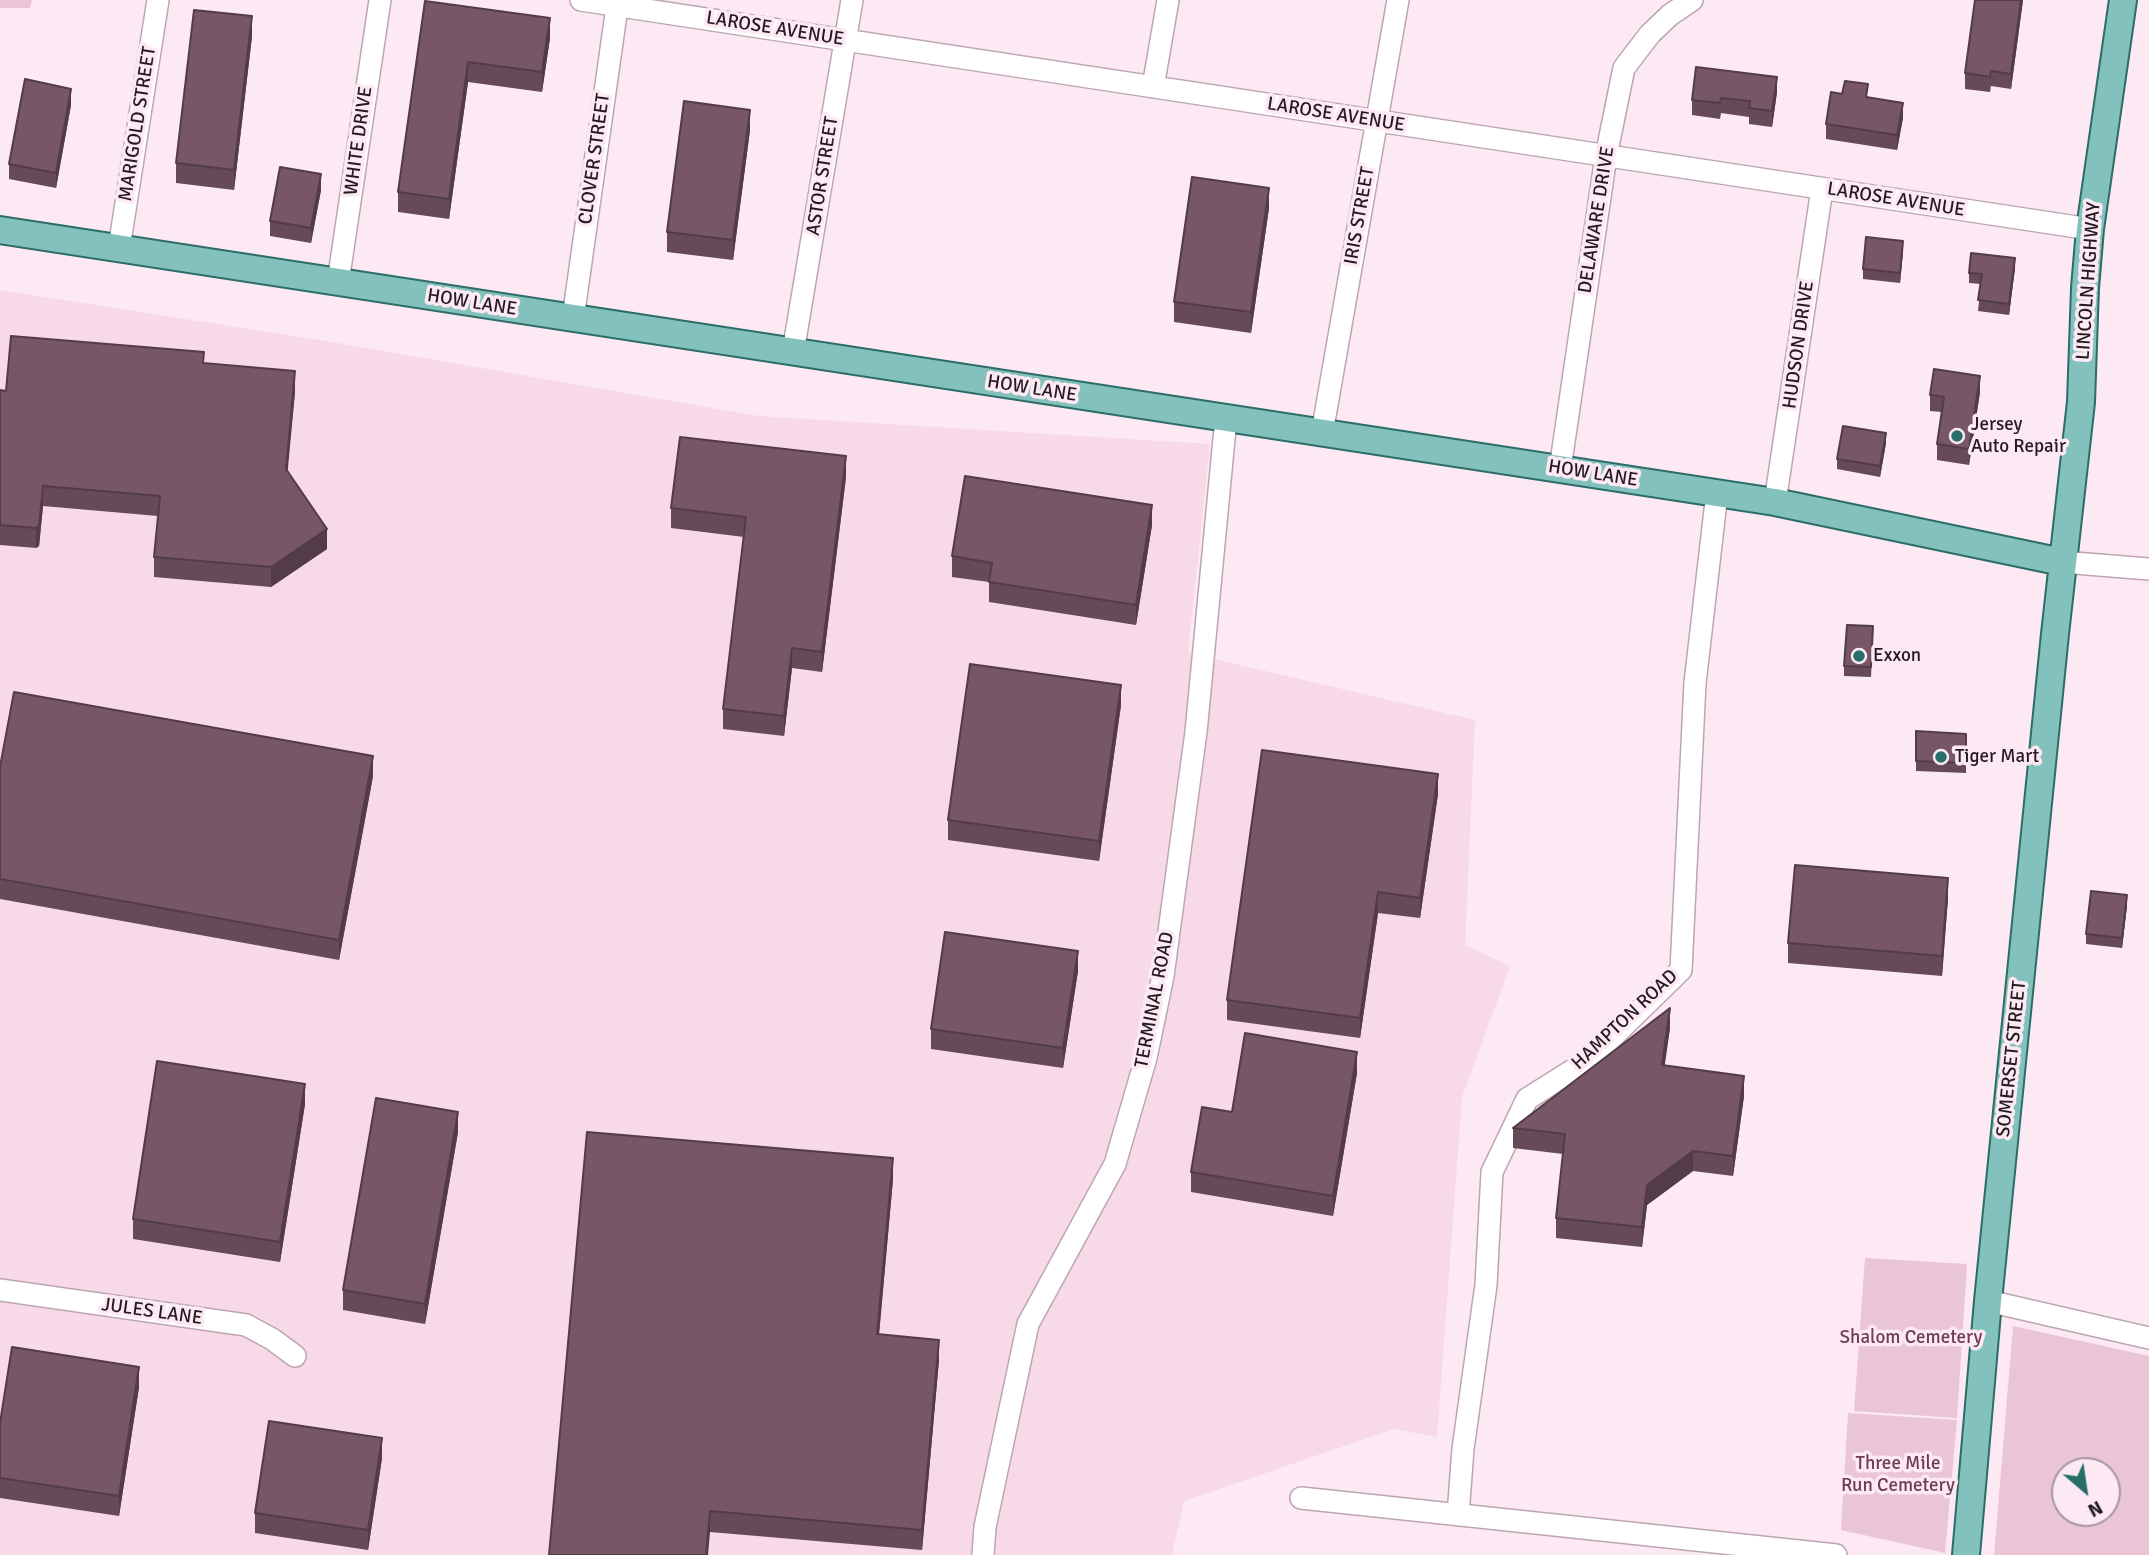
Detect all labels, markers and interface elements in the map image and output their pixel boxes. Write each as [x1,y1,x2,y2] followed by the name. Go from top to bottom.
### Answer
[704,7,846,51] street label: LAROSE AVENUE
[114,45,162,203] street label: MARIGOLD STREET
[340,85,378,197] street label: WHITE DRIVE
[575,92,615,226] street label: CLOVER STREET
[1265,93,1407,137] street label: LAROSE AVENUE
[802,115,844,237] street label: ASTOR STREET
[1574,145,1620,295] street label: DELAWARE DRIVE
[1340,165,1380,267] street label: IRIS STREET
[1825,178,1967,222] street label: LAROSE AVENUE
[2072,201,2106,361] street label: LINCOLN HIGHWAY
[1779,280,1819,410] street label: HUDSON DRIVE
[425,285,519,321] street label: HOW LANE
[985,371,1079,407] street label: HOW LANE
[1971,414,2066,458] place label: Jersey Auto Repair
[1949,428,1965,444] marker: Jersey Auto Repair
[1546,456,1640,492] street label: HOW LANE
[1873,645,1921,667] place label: Exxon
[1851,648,1867,664] marker: Exxon
[1955,746,2039,768] place label: Tiger Mart
[1933,749,1949,765] marker: Tiger Mart
[1131,930,1179,1070] street label: TERMINAL ROAD
[1567,965,1683,1075] street label: HAMPTON ROAD
[1992,980,2032,1138] street label: SOMERSET STREET
[100,1294,204,1330] street label: JULES LANE
[1840,1327,1982,1349] park label: Shalom Cemetery
[1841,1453,1955,1497] park label: Three Mile Run Cemetery
[2051,1457,2121,1527] north arrow
[2084,1495,2107,1522] text: N

